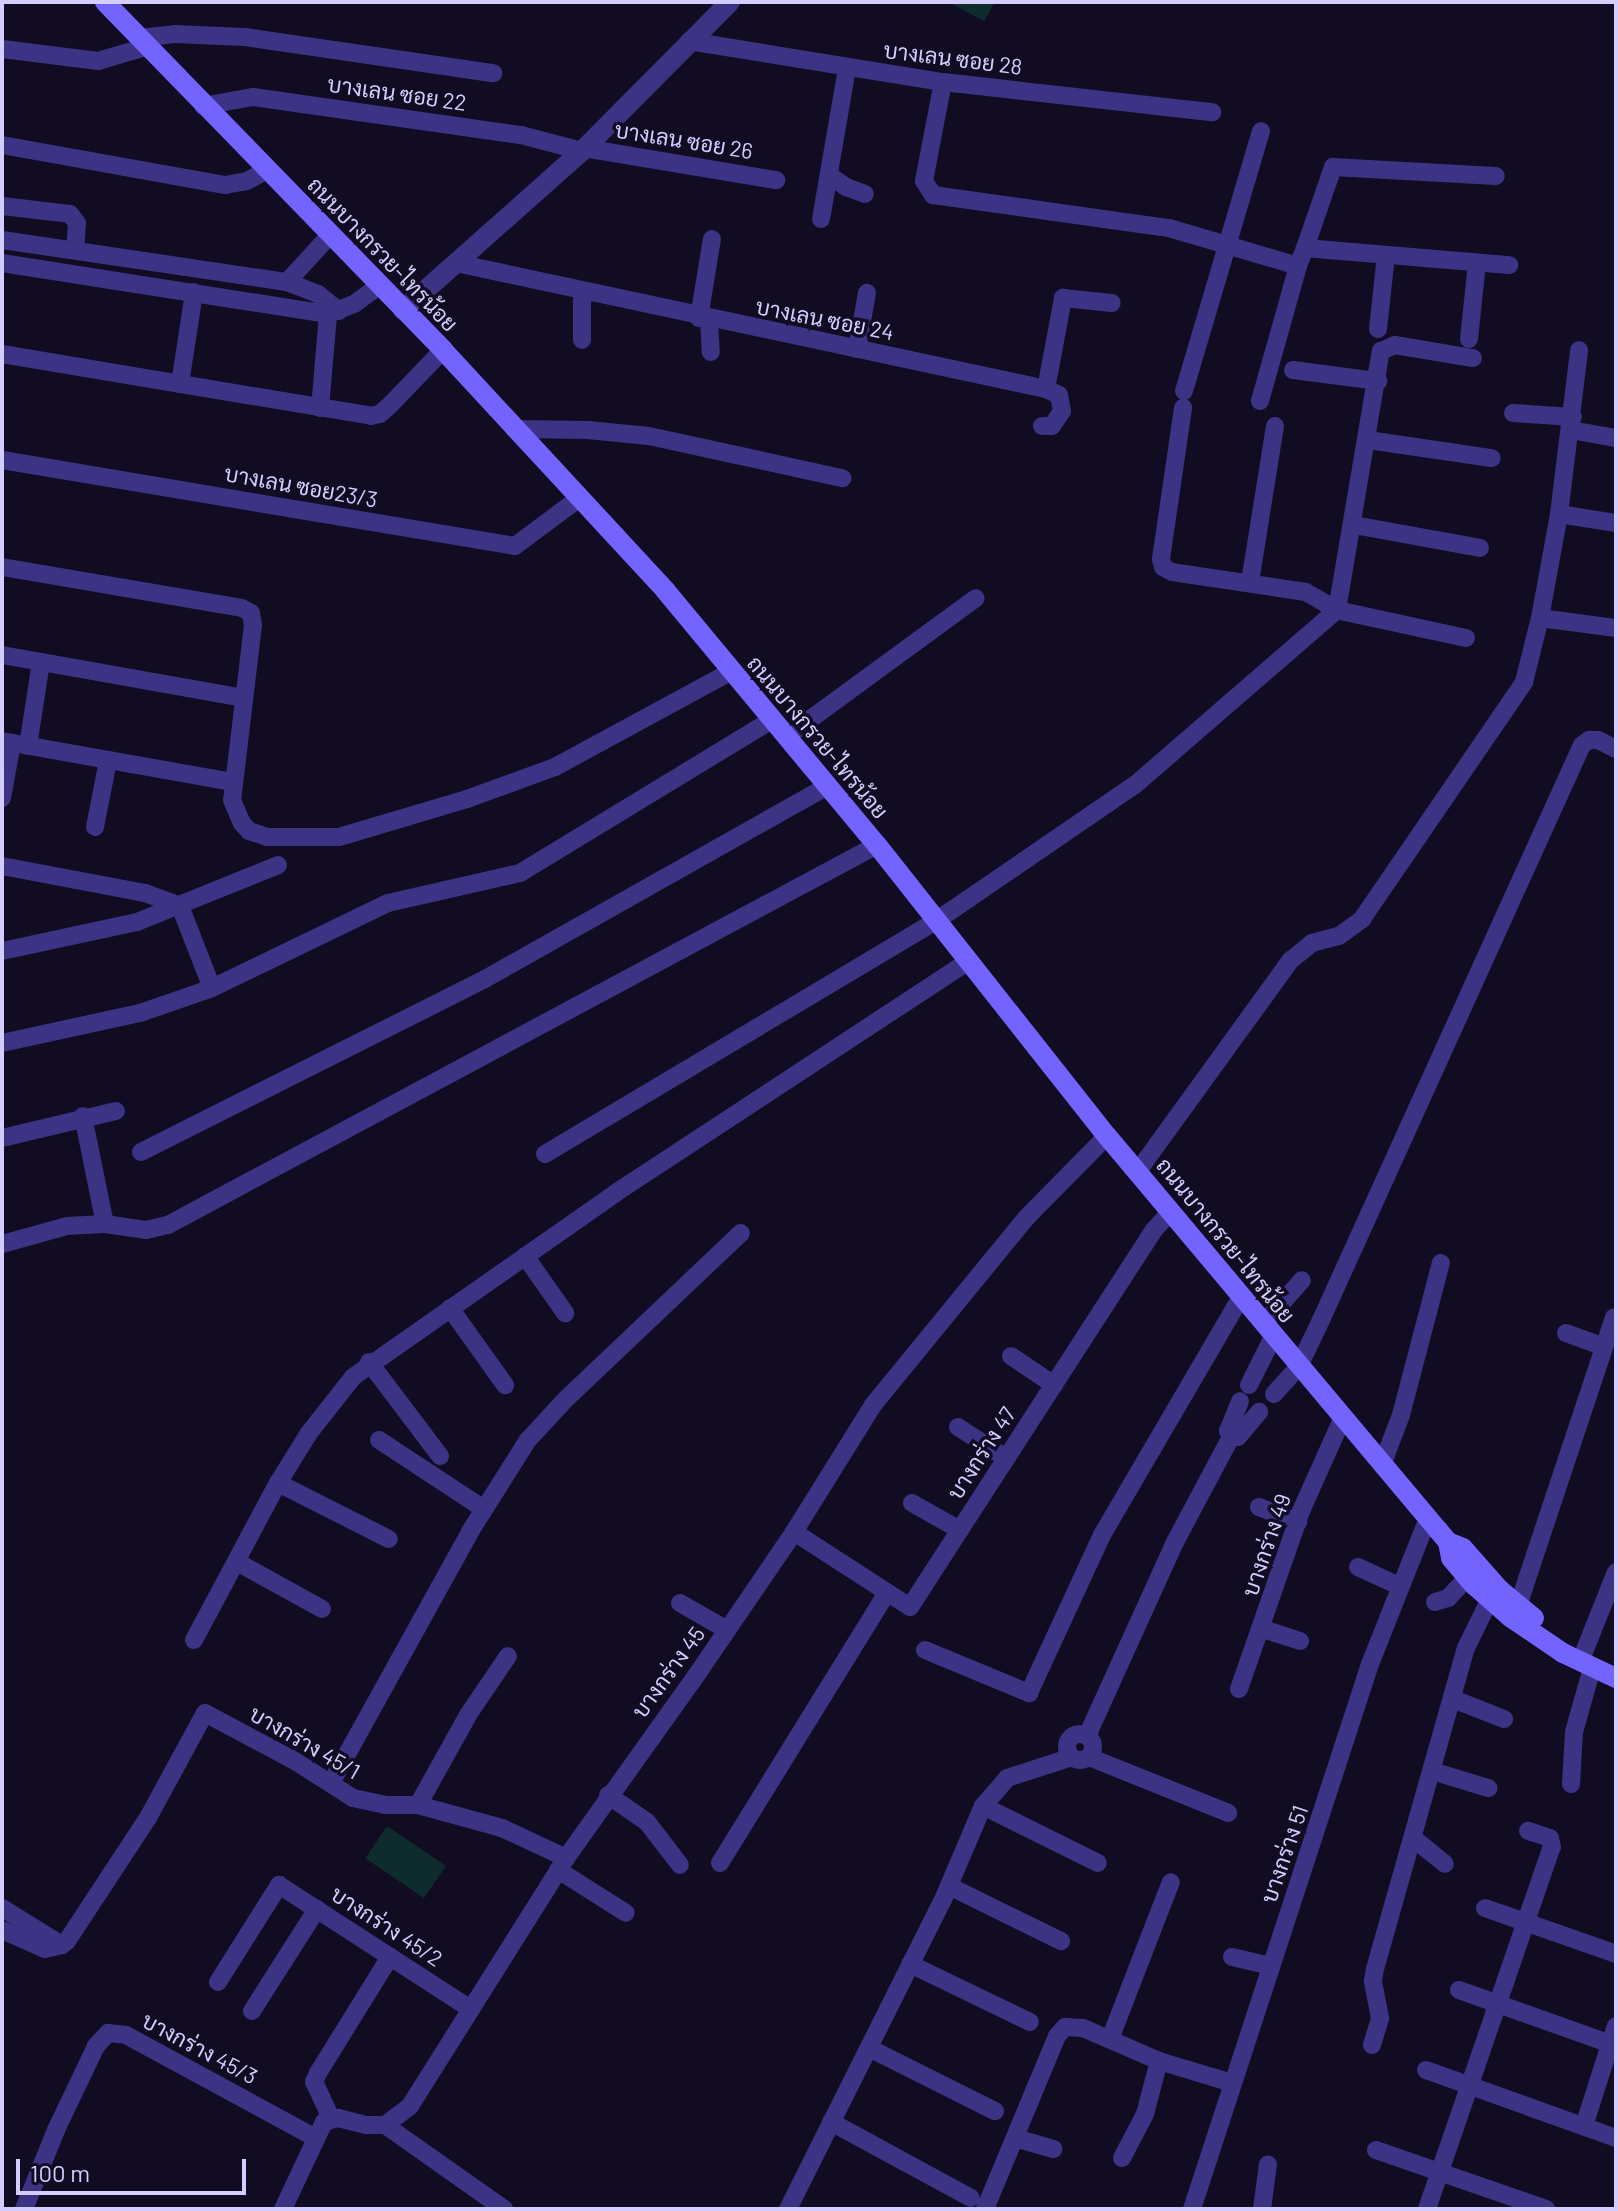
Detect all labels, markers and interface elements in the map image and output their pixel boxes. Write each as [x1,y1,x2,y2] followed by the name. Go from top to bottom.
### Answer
[882,36,1024,80] street label: บางเลน ซอย 28
[326,70,468,116] street label: บางเลน ซอย 22
[613,116,755,164] street label: บางเลน ซอย 26
[302,171,464,337] street label: ถนนบางกรวย-ไทรน้อย
[754,293,896,345] street label: บางเลน ซอย 24
[222,460,380,512] street label: บางเลน ซอย23/3
[742,650,894,824] street label: ถนนบางกรวย-ไทรน้อย
[1151,1152,1301,1328] street label: ถนนบางกรวย-ไทรน้อย
[941,1402,1021,1504] street label: บางกร่าง 47
[1236,1490,1296,1600] street label: บางกร่าง 49
[626,1621,710,1723] street label: บางกร่าง 45
[245,1700,365,1784] street label: บางกร่าง 45/1
[1255,1802,1313,1906] street label: บางกร่าง 51
[326,1880,448,1972] street label: บางกร่าง 45/2
[138,2007,262,2089] street label: บางกร่าง 45/3
[20,2143,250,2193] scale bar
[30,2158,90,2187] text: 100 m

